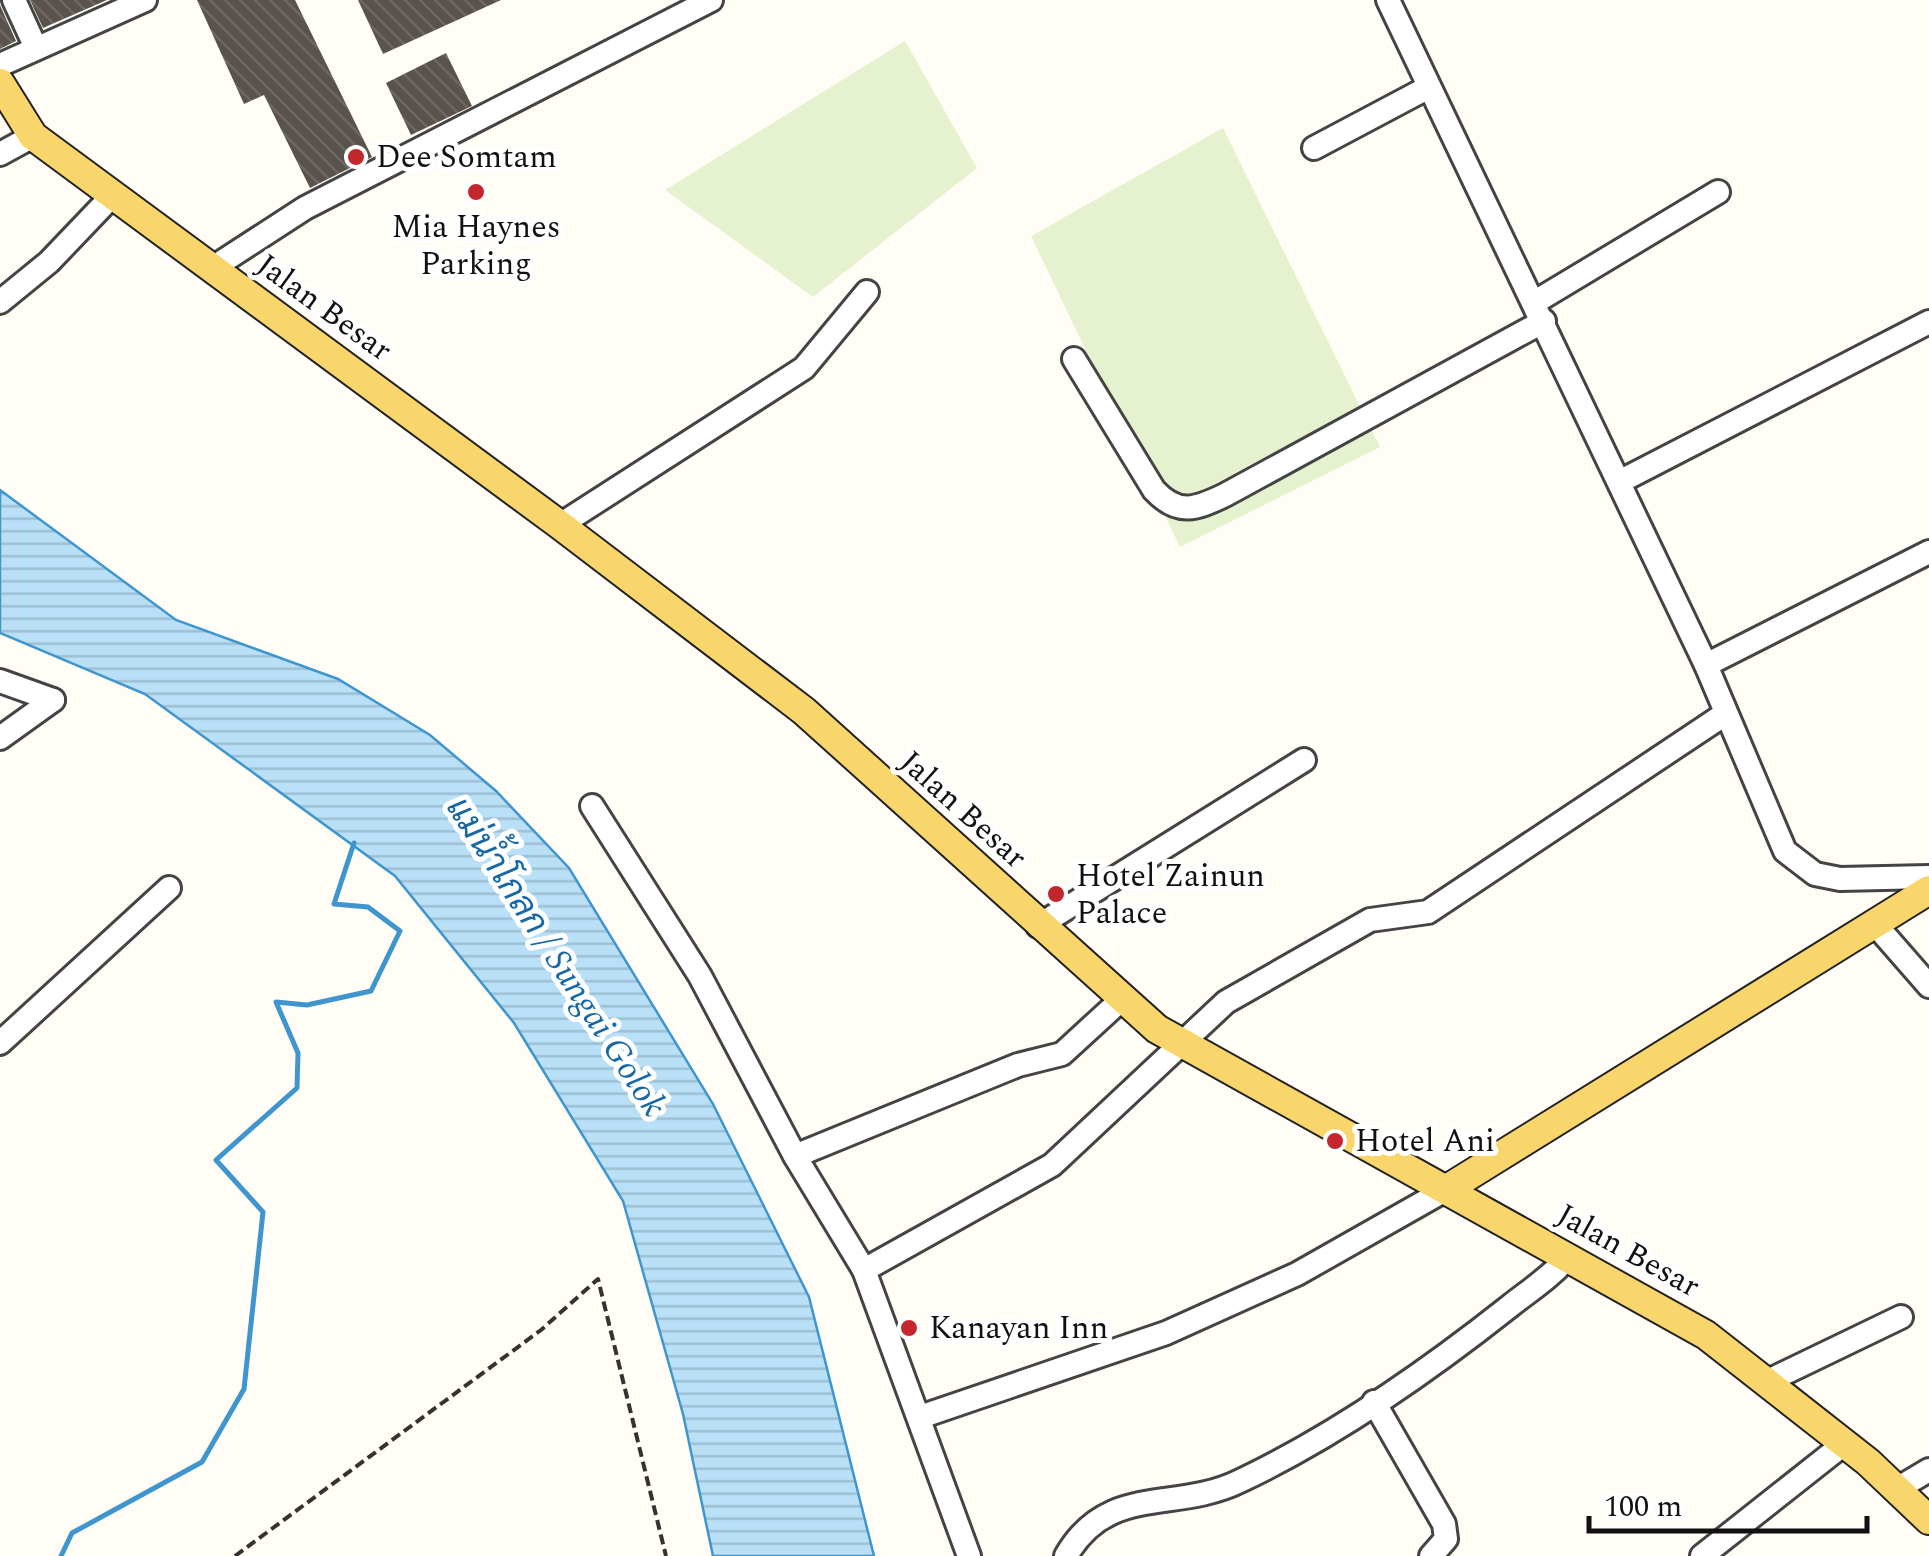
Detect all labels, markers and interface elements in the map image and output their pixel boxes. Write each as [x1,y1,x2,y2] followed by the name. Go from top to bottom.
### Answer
[376,133,557,182] place label: Dee Somtam
[345,146,367,168] marker: Dee Somtam
[465,181,487,203] marker: Mia Haynes Parking
[391,203,561,289] place label: Mia Haynes Parking
[246,242,402,374] street label: Jalan Besar
[888,739,1038,881] street label: Jalan Besar
[432,783,686,1128] water label: แม่น้ำโกลก / Sungai Golok
[1076,852,1265,938] place label: Hotel Zainun Palace
[1045,883,1067,905] marker: Hotel Zainun Palace
[1355,1117,1495,1166] place label: Hotel Ani
[1324,1130,1346,1152] marker: Hotel Ani
[1547,1191,1709,1311] street label: Jalan Besar
[929,1304,1108,1353] place label: Kanayan Inn
[898,1317,920,1339] marker: Kanayan Inn
[1589,1471,1866,1533] scale bar
[1604,1484,1682,1530] text: 100 m

